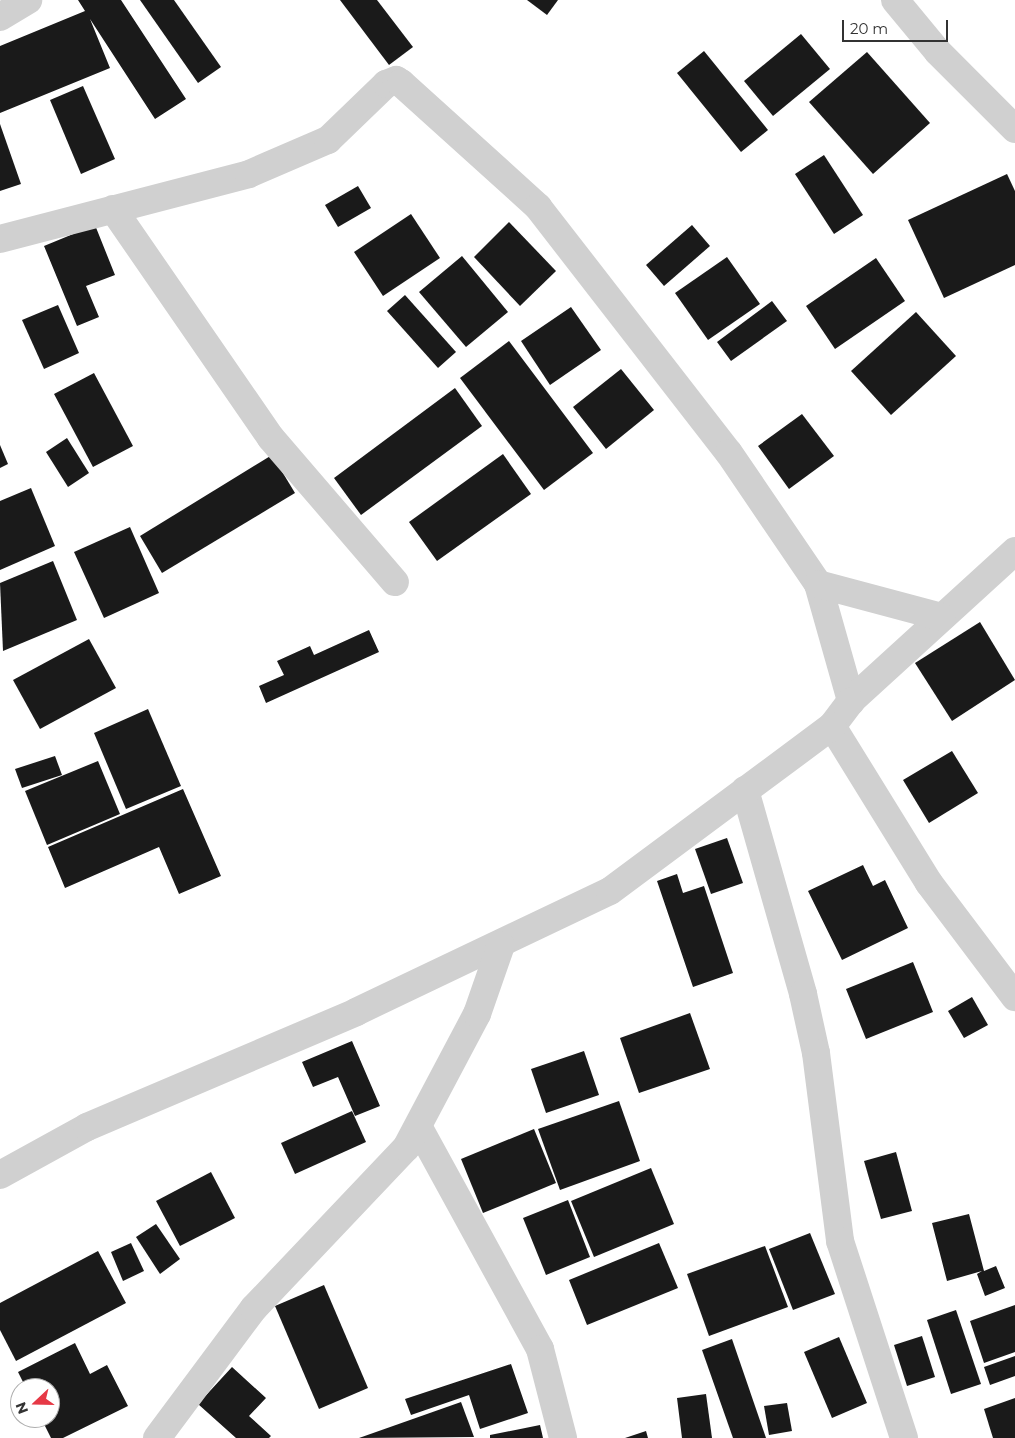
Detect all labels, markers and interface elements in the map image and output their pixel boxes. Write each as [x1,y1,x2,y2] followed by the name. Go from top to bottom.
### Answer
[845,10,951,42] scale bar
[850,19,888,38] text: 20 m
[10,1378,60,1428] north arrow
[12,1400,32,1417] text: N

